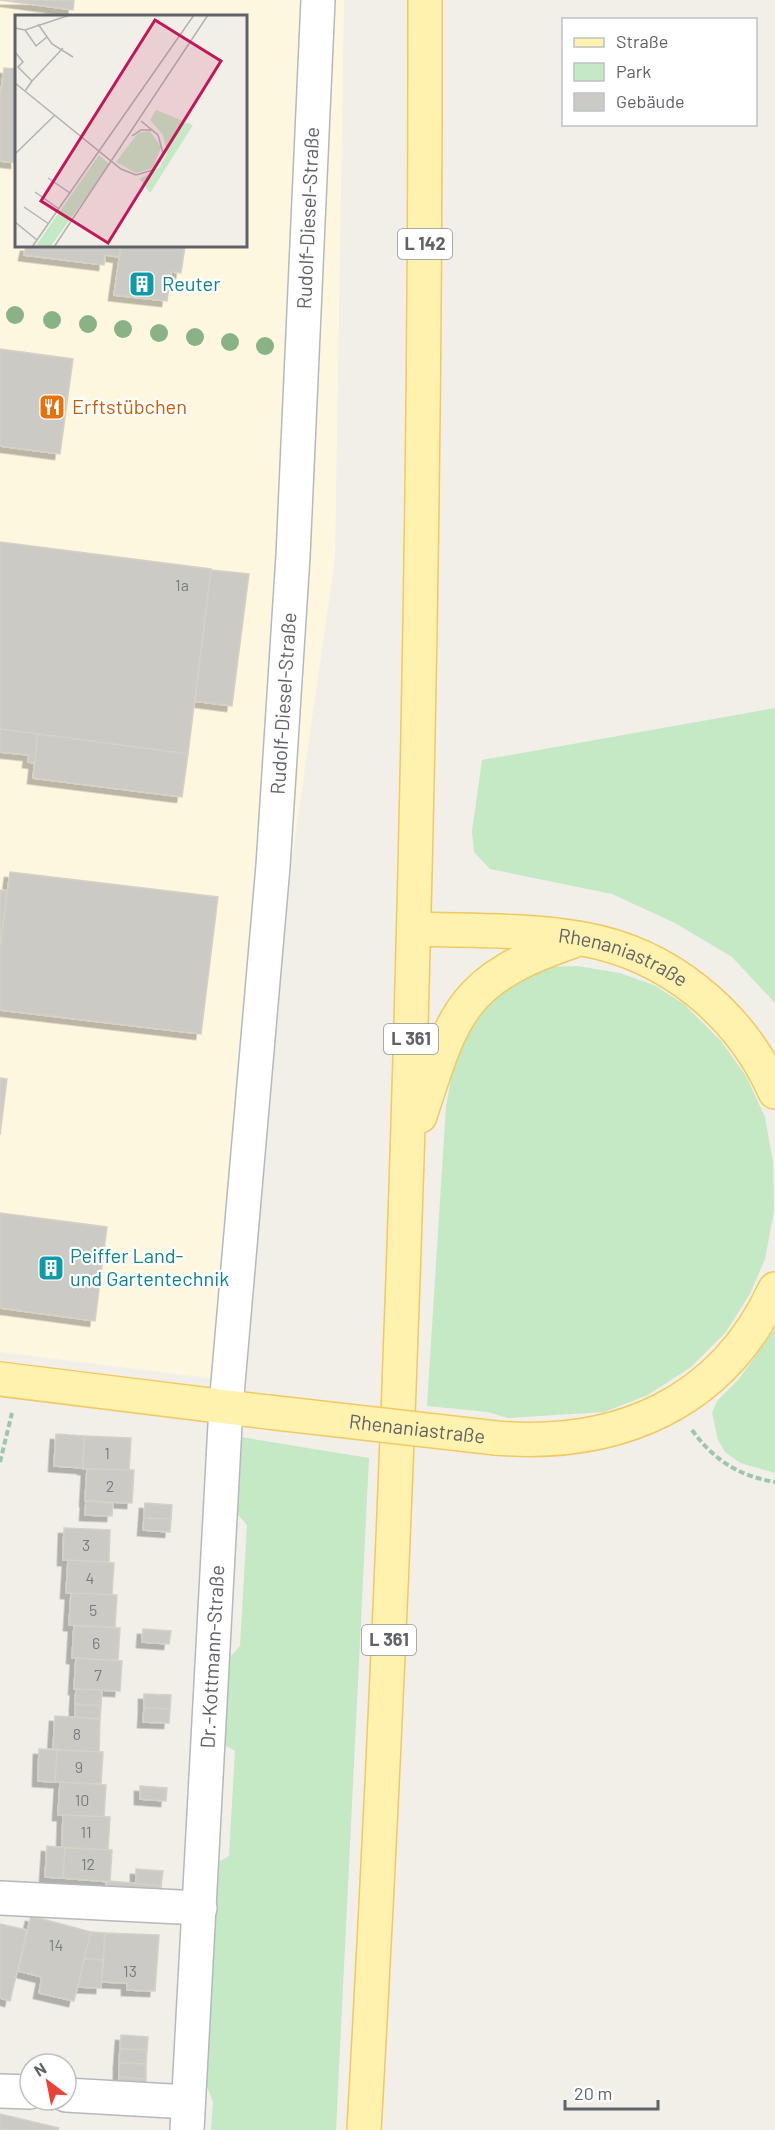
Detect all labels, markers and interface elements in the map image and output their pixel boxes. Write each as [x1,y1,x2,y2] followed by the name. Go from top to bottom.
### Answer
[15,15,248,248] inset map
[562,18,757,126] legend
[616,30,668,52] text: Straße
[616,60,651,82] text: Park
[616,90,685,112] text: Gebäude
[291,126,323,310] street label: Rudolf-Diesel-Straße
[398,229,452,259] road number: L 142
[127,269,157,299] building icon: Reuter
[162,271,220,295] place label: Reuter
[37,392,67,422] restaurant icon: Erftstübchen
[72,394,187,418] place label: Erftstübchen
[175,575,189,594] house number: 1a
[265,612,300,795] street label: Rudolf-Diesel-Straße
[557,922,693,991] street label: Rhenaniastraße
[384,1024,438,1054] road number: L 361
[70,1243,229,1290] place label: Peiffer Land- und Gartentechnik
[36,1253,66,1283] building icon: Peiffer Land- und Gartentechnik
[348,1408,487,1448] street label: Rhenaniastraße
[104,1443,110,1462] house number: 1
[106,1476,114,1495] house number: 2
[82,1535,90,1554] house number: 3
[195,1564,228,1749] street label: Dr.-Kottmann-Straße
[86,1568,94,1587] house number: 4
[89,1600,97,1619] house number: 5
[362,1625,416,1655] road number: L 361
[92,1633,100,1652] house number: 6
[94,1665,102,1684] house number: 7
[73,1724,81,1743] house number: 8
[75,1757,83,1776] house number: 9
[75,1790,89,1809] house number: 10
[80,1822,92,1841] house number: 11
[81,1854,95,1873] house number: 12
[49,1935,63,1954] house number: 14
[123,1961,137,1980] house number: 13
[18,2052,78,2112] north arrow
[30,2058,49,2080] text: N
[565,2073,658,2111] scale bar
[574,2082,612,2104] text: 20 m

